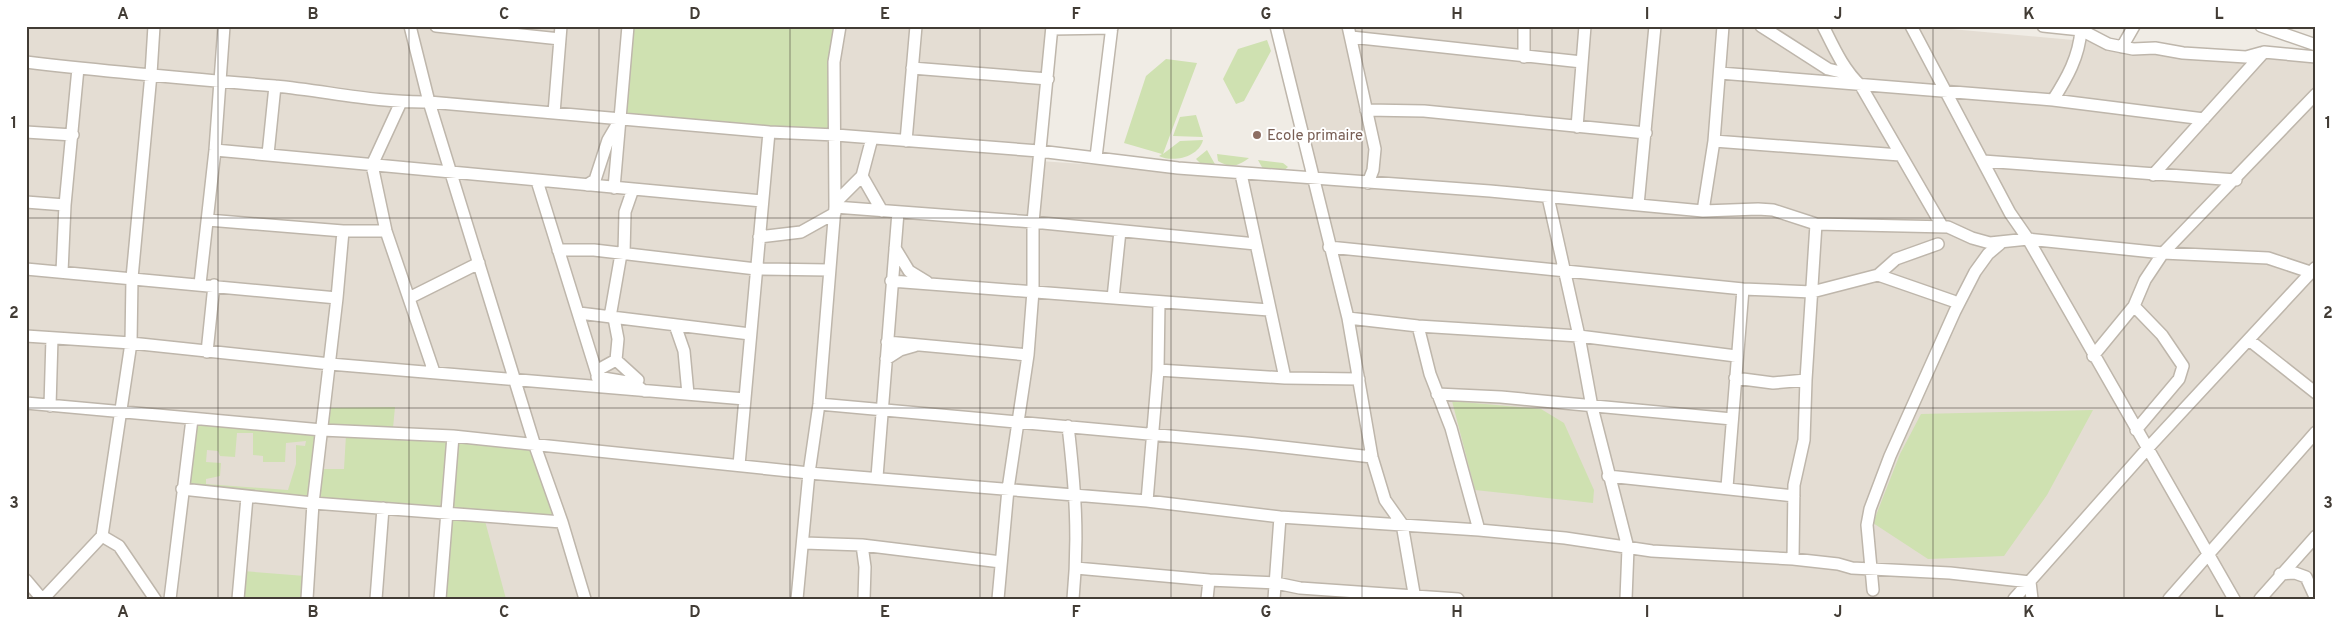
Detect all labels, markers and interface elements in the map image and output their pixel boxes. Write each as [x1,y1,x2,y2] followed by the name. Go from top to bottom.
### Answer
[117,5,129,25] text: A
[307,5,319,25] text: B
[499,5,509,25] text: C
[689,5,701,25] text: D
[880,5,890,25] text: E
[1071,5,1081,25] text: F
[1261,5,1271,25] text: G
[1451,5,1463,25] text: H
[1645,5,1649,25] text: I
[1834,5,1842,25] text: J
[2023,5,2035,25] text: K
[2214,5,2224,25] text: L
[11,114,17,134] text: 1
[2325,114,2331,134] text: 1
[1267,127,1363,146] place label: Ecole primaire
[1251,129,1263,141] marker: Ecole primaire
[9,304,19,324] text: 2
[2323,304,2333,324] text: 2
[9,494,19,514] text: 3
[2323,494,2333,514] text: 3
[117,603,129,623] text: A
[307,603,319,623] text: B
[499,603,509,623] text: C
[689,603,701,623] text: D
[880,603,890,623] text: E
[1071,603,1081,623] text: F
[1261,603,1271,623] text: G
[1451,603,1463,623] text: H
[1645,603,1649,623] text: I
[1834,603,1842,623] text: J
[2023,603,2035,623] text: K
[2214,603,2224,623] text: L

